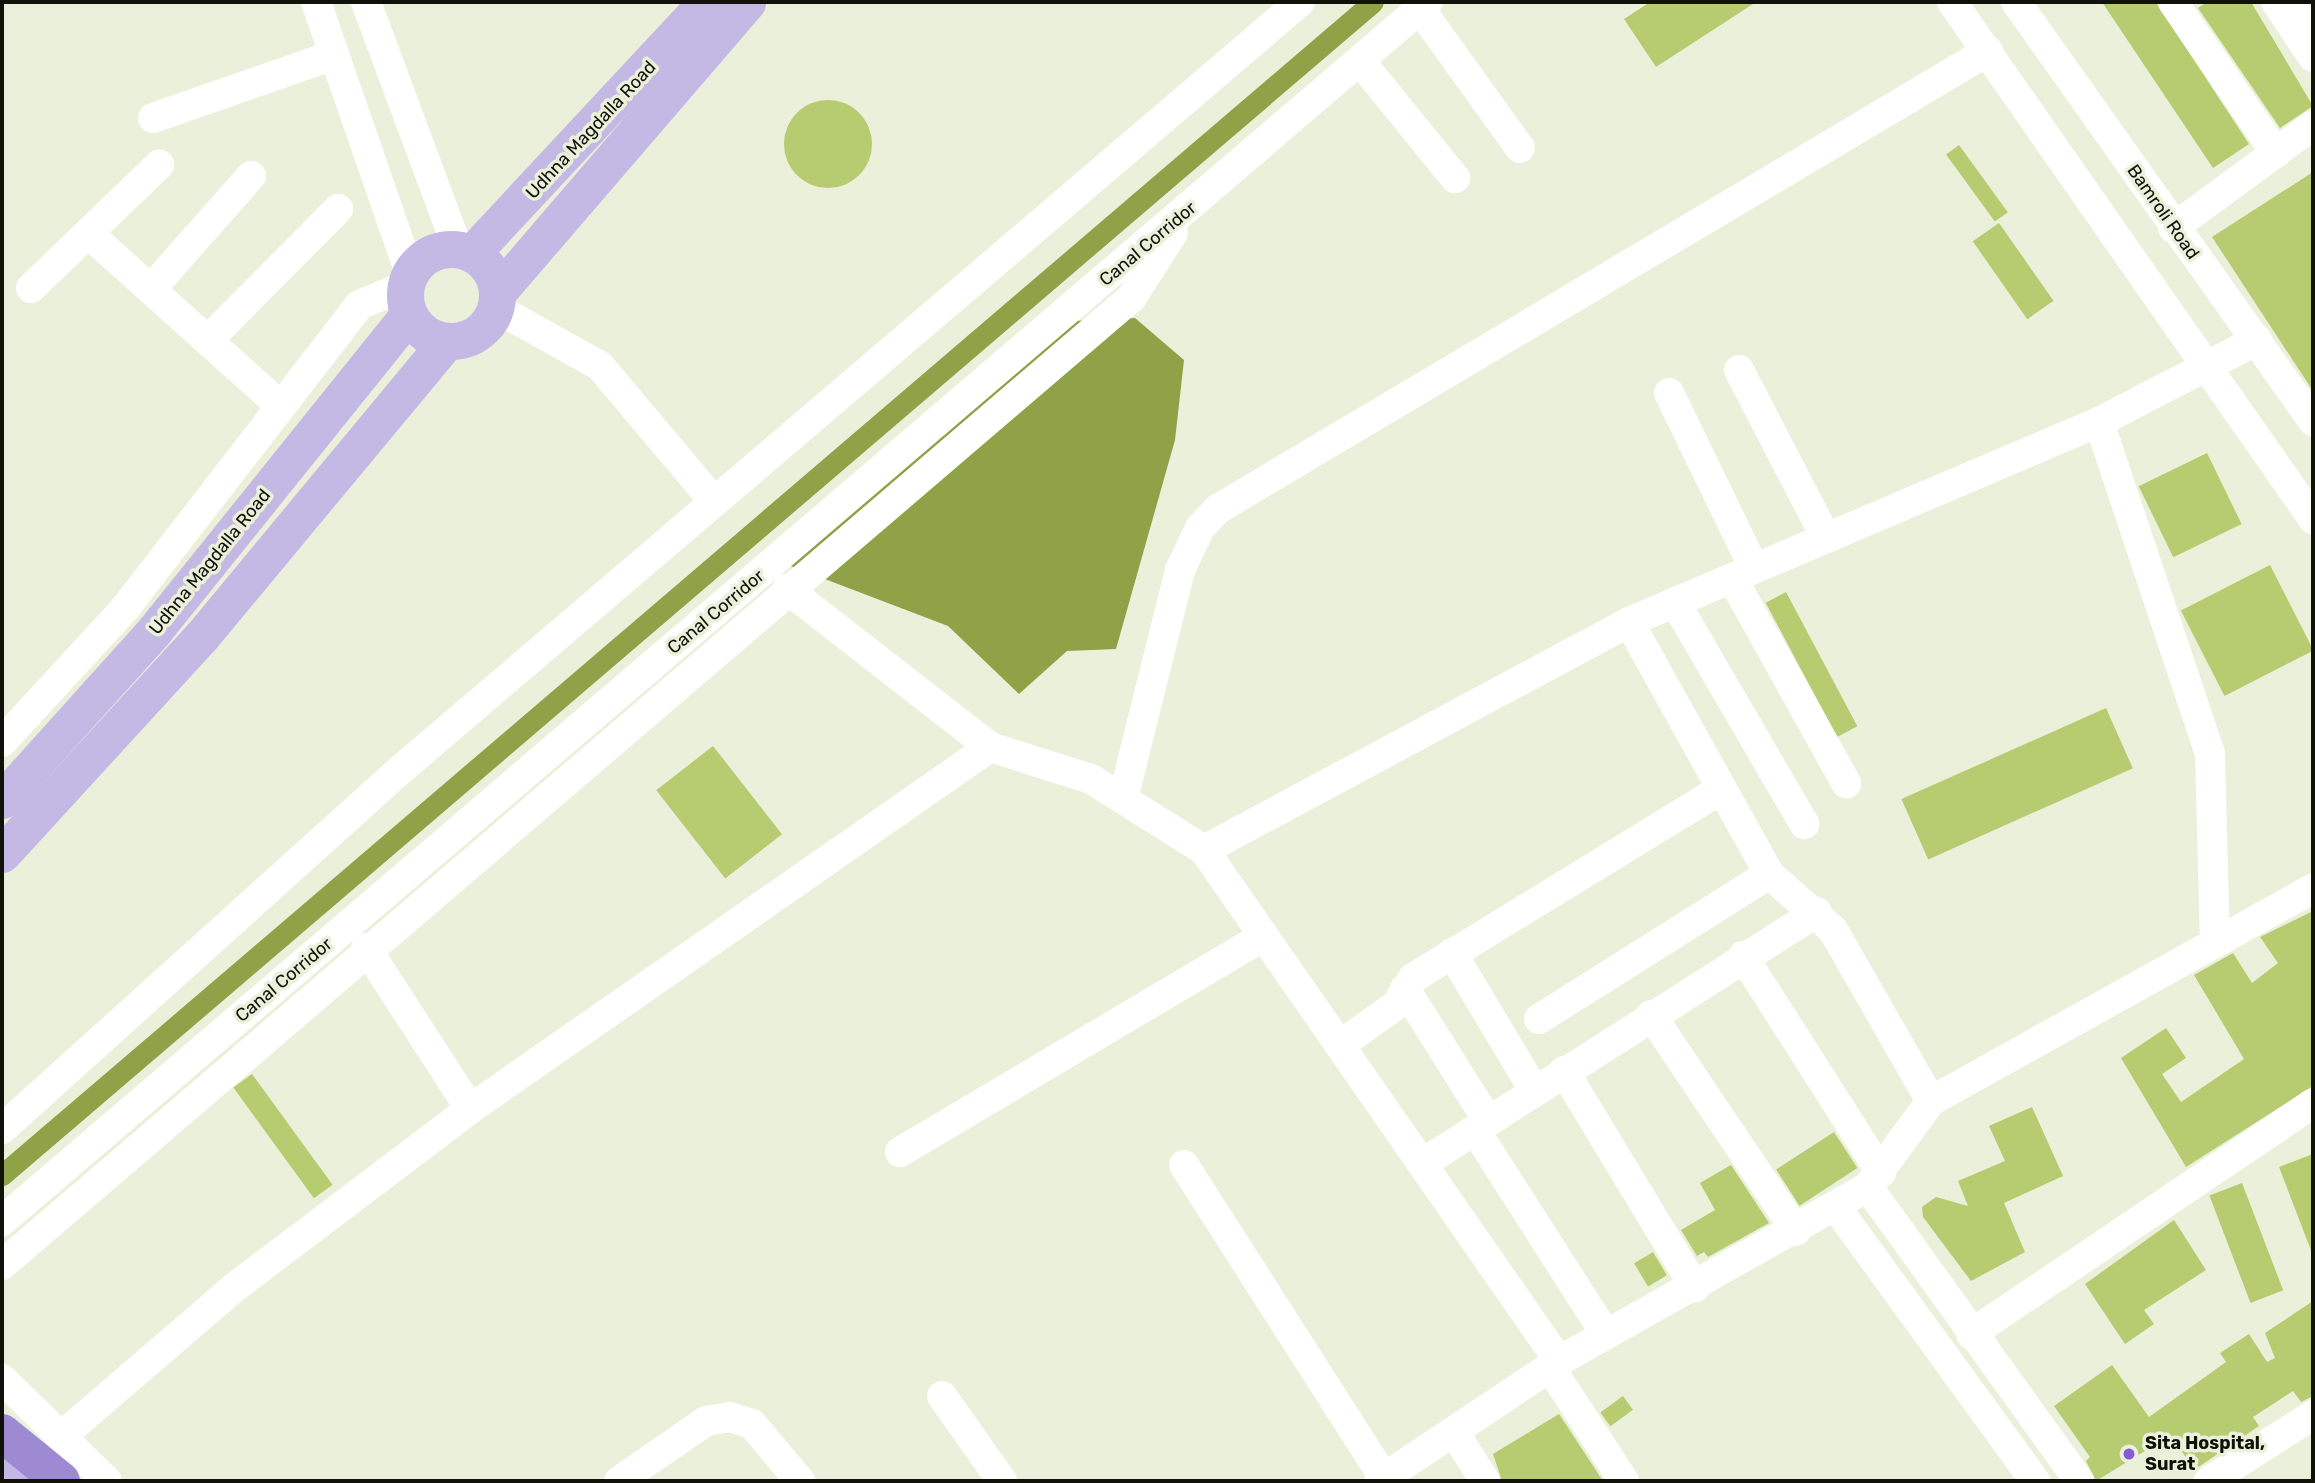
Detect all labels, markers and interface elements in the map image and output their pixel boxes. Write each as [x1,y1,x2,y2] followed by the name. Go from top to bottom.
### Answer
[521,56,661,204] street label: Udhna Magdalla Road
[2122,160,2204,264] street label: Bamroli Road
[1095,197,1201,291] street label: Canal Corridor
[145,485,275,639] street label: Udhna Magdalla Road
[663,565,769,659] street label: Canal Corridor
[231,933,337,1027] street label: Canal Corridor
[2145,1433,2265,1476] place label: Sita Hospital, Surat
[2119,1444,2139,1464] marker: Sita Hospital, Surat

